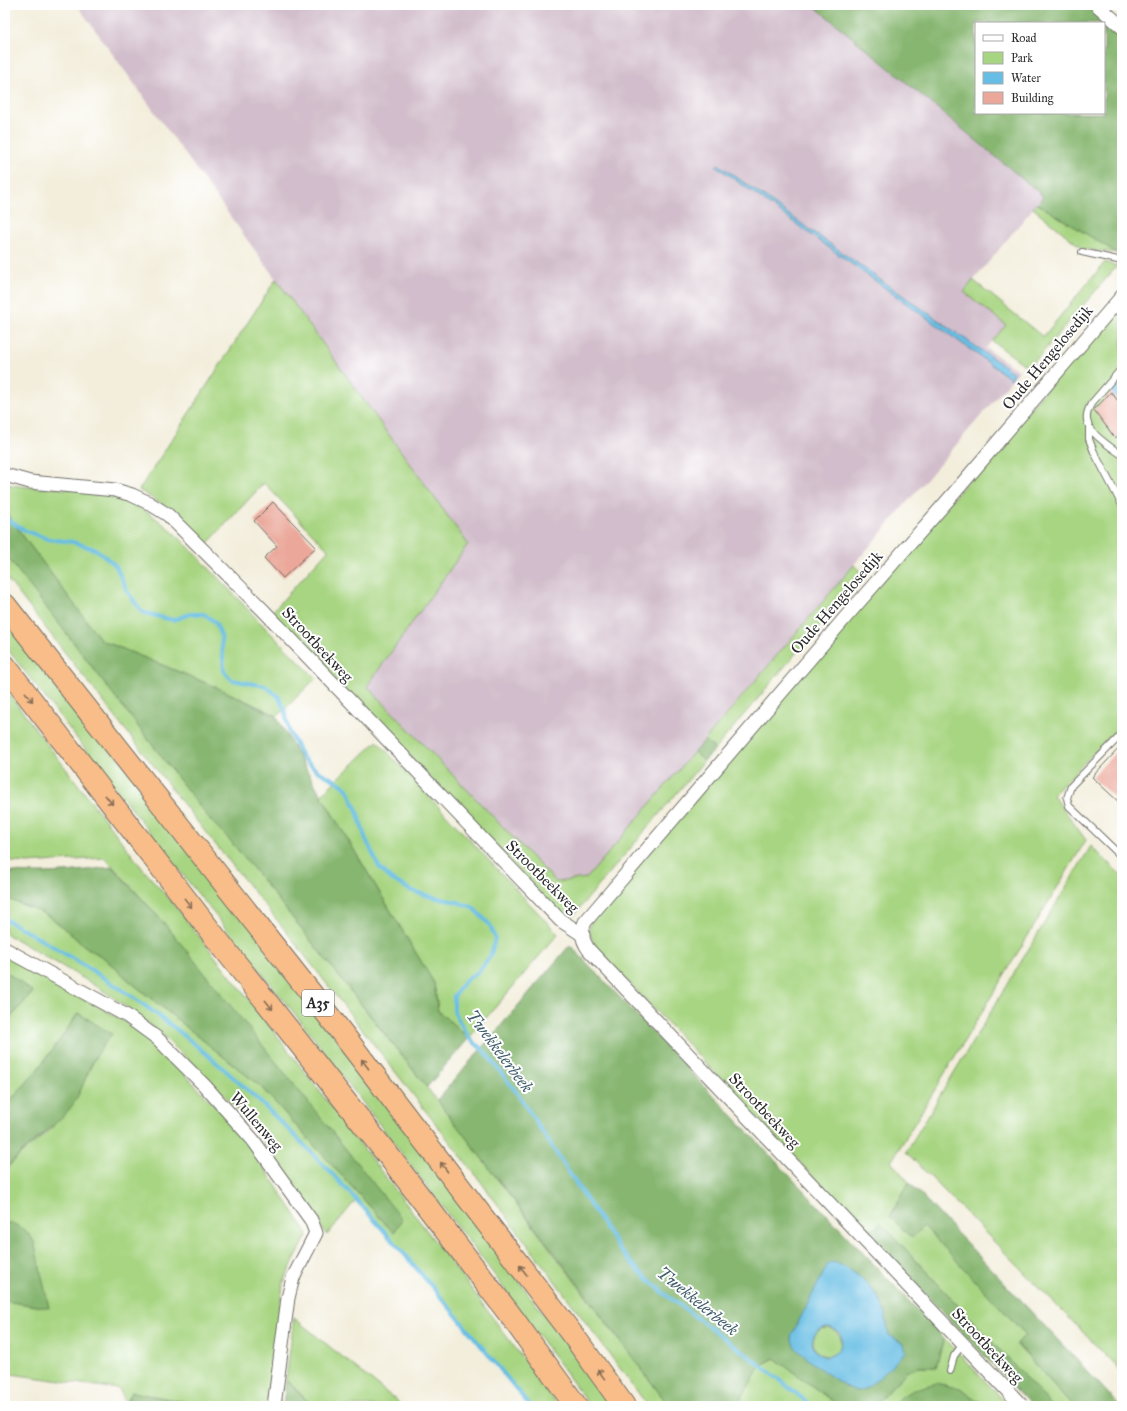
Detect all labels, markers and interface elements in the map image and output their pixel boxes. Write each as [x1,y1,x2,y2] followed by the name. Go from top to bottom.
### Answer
[975,22,1105,114] legend
[1011,31,1037,45] text: Road
[1011,51,1033,65] text: Park
[1011,71,1041,85] text: Water
[1011,91,1054,106] text: Building
[998,301,1098,414] street label: Oude Hengelosedijk
[786,546,888,659] street label: Oude Hengelosedijk
[277,603,358,687] street label: Strootbeekweg
[25,692,33,703] one-way arrow
[104,794,113,805] one-way arrow
[501,836,584,918] street label: Strootbeekweg
[184,897,193,908] one-way arrow
[302,990,334,1016] road number: A35
[265,999,273,1010] one-way arrow
[462,1006,538,1097] water label: Twekkelerbeek
[361,1058,369,1069] one-way arrow
[724,1069,805,1153] street label: Strootbeekweg
[226,1088,287,1156] street label: Wullenweg
[440,1162,448,1173] one-way arrow
[653,1262,743,1341] water label: Twekkelerbeek
[519,1265,527,1276] one-way arrow
[947,1304,1028,1388] street label: Strootbeekweg
[597,1369,605,1380] one-way arrow

